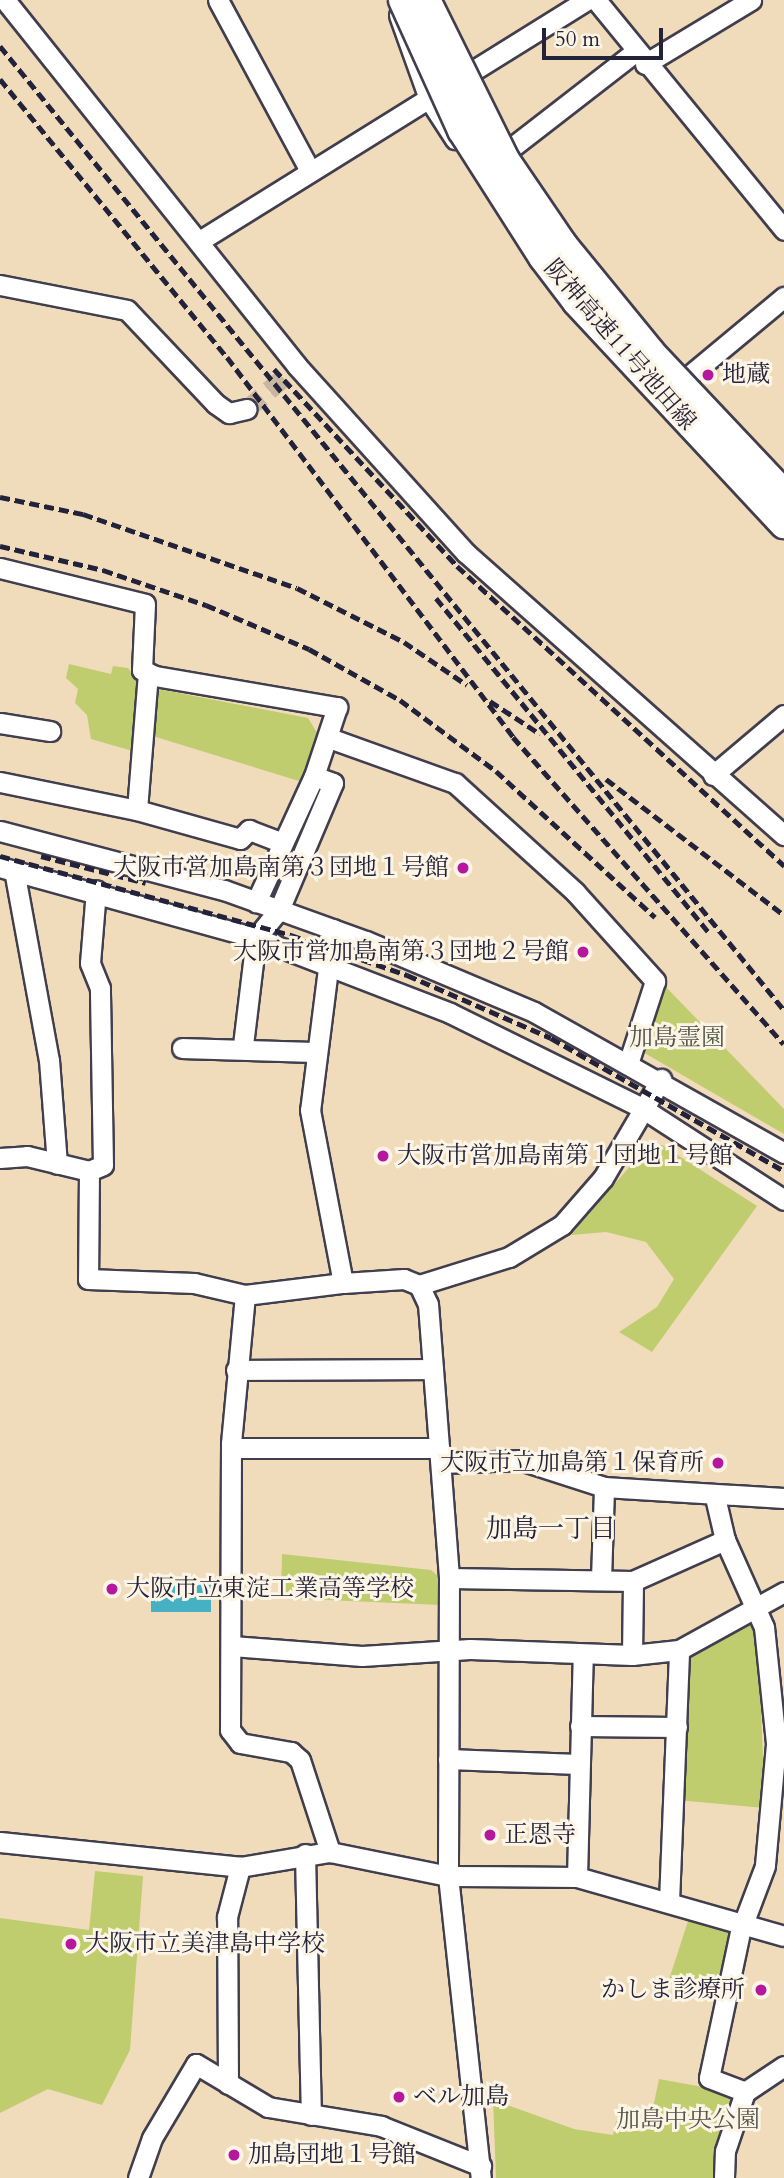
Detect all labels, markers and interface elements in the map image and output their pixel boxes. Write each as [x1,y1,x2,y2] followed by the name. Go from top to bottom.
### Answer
[546,14,667,58] scale bar
[555,25,600,54] text: 50 m
[538,254,702,436] street label: 阪神高速11号池田線
[722,361,770,389] place label: 地蔵
[700,367,716,383] marker: 地蔵
[113,854,449,882] place label: 大阪市営加島南第３団地１号館
[455,860,471,876] marker: 大阪市営加島南第３団地１号館
[233,938,569,966] place label: 大阪市営加島南第３団地２号館
[575,944,591,960] marker: 大阪市営加島南第３団地２号館
[629,1024,725,1052] park label: 加島霊園
[397,1142,733,1170] place label: 大阪市営加島南第１団地１号館
[375,1148,391,1164] marker: 大阪市営加島南第１団地１号館
[440,1449,704,1477] place label: 大阪市立加島第１保育所
[710,1455,726,1471] marker: 大阪市立加島第１保育所
[486,1513,616,1545] district label: 加島一丁目
[126,1575,414,1603] place label: 大阪市立東淀工業高等学校
[104,1581,120,1597] marker: 大阪市立東淀工業高等学校
[504,1821,576,1849] place label: 正恩寺
[482,1827,498,1843] marker: 正恩寺
[85,1930,325,1958] place label: 大阪市立美津島中学校
[63,1936,79,1952] marker: 大阪市立美津島中学校
[601,1976,745,2004] place label: かしま診療所
[751,1980,771,2000] marker: かしま診療所
[413,2083,509,2111] place label: ベル加島
[391,2089,407,2105] marker: ベル加島
[616,2106,760,2134] park label: 加島中央公園
[248,2141,416,2169] place label: 加島団地１号館
[226,2147,242,2163] marker: 加島団地１号館

